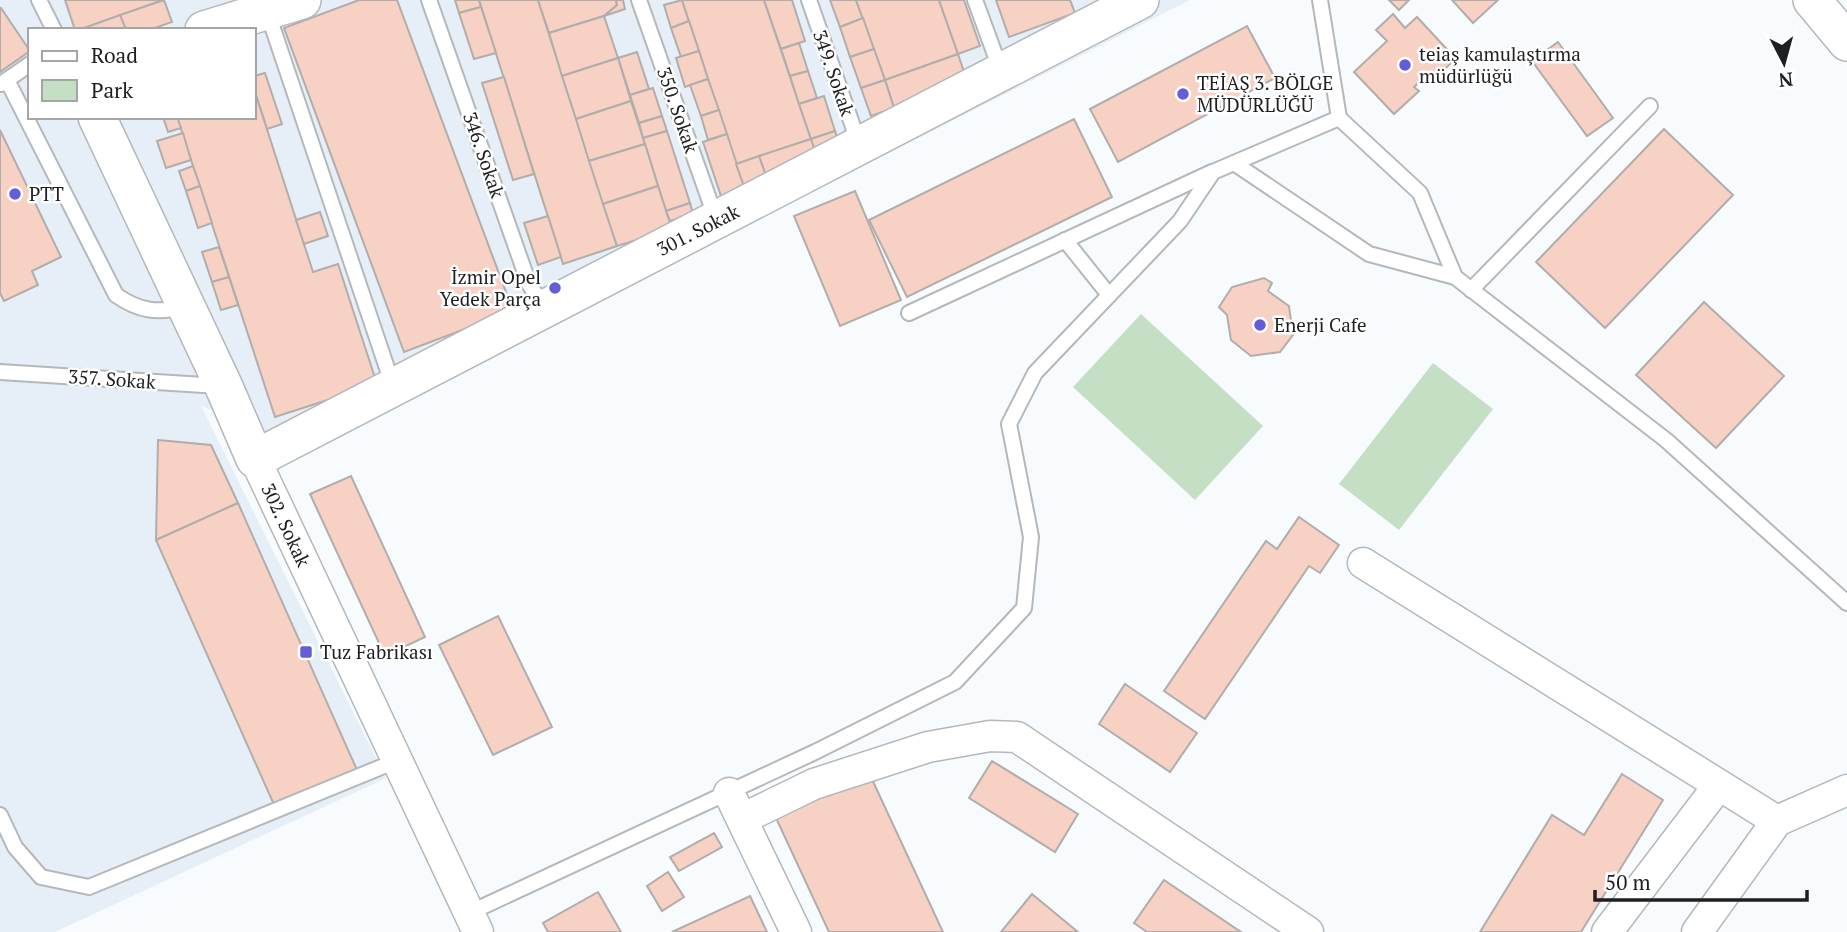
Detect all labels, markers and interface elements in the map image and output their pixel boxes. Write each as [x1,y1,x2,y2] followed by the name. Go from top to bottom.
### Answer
[808,26,861,119] street label: 349. Sokak
[28,28,256,119] legend
[1749,28,1819,98] north arrow
[91,41,138,69] text: Road
[1419,41,1581,88] place label: teiaş kamulaştırma müdürlüğü
[1397,57,1413,73] marker: teiaş kamulaştırma müdürlüğü
[652,63,705,156] street label: 350. Sokak
[1777,67,1794,94] text: N
[1197,70,1333,117] place label: TEİAŞ 3. BÖLGE MÜDÜRLÜĞÜ
[91,76,133,104] text: Park
[1175,86,1191,102] marker: TEİAŞ 3. BÖLGE MÜDÜRLÜĞÜ
[458,108,511,201] street label: 346. Sokak
[29,181,64,206] place label: PTT
[7,186,23,202] marker: PTT
[652,198,743,261] street label: 301. Sokak
[440,264,541,311] place label: İzmir Opel Yedek Parça
[547,280,563,296] marker: İzmir Opel Yedek Parça
[1274,312,1367,337] place label: Enerji Cafe
[1252,317,1268,333] marker: Enerji Cafe
[67,363,157,394] street label: 357. Sokak
[256,479,317,571] street label: 302. Sokak
[320,639,433,664] place label: Tuz Fabrikası
[298,644,314,660] marker: Tuz Fabrikası
[1595,858,1807,902] scale bar
[1605,868,1651,896] text: 50 m

